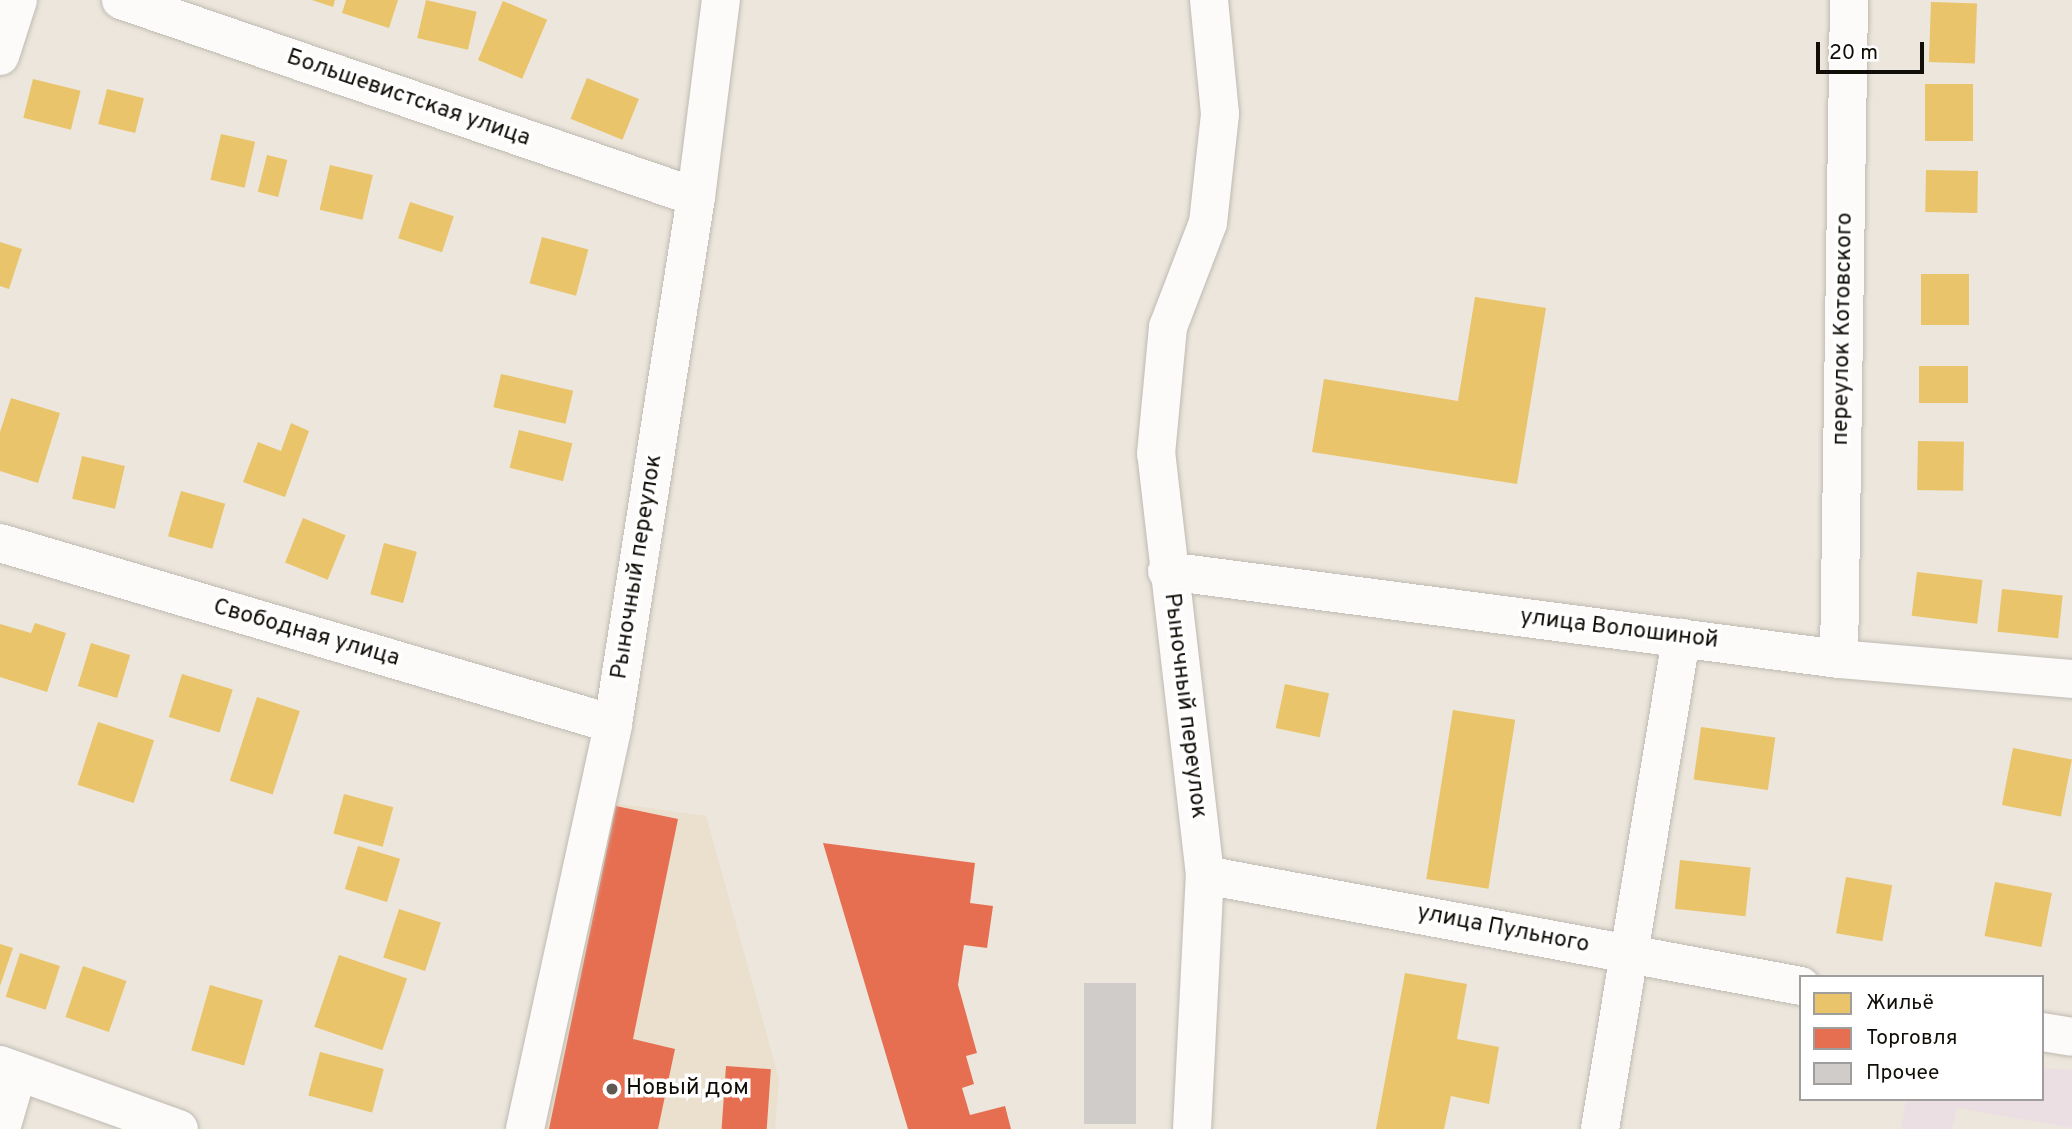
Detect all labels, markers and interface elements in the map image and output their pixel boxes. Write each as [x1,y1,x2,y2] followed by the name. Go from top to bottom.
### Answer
[1820,28,1928,72] scale bar
[1829,40,1878,67] text: 20 m
[283,44,533,154] street label: Большевистская улица
[1828,212,1860,446] street label: переулок Котовского
[607,453,669,681] street label: Рыночный переулок
[1156,592,1212,820] street label: Рыночный переулок
[210,594,402,674] street label: Свободная улица
[1518,604,1720,656] street label: улица Волошиной
[1415,900,1591,960] street label: улица Пульного
[1799,975,2044,1101] legend
[1866,990,1934,1017] text: Жильё
[1866,1025,1957,1052] text: Торговля
[1866,1060,1939,1087] text: Прочее
[626,1075,749,1103] place label: Новый дом
[604,1081,620,1097] marker: Новый дом

